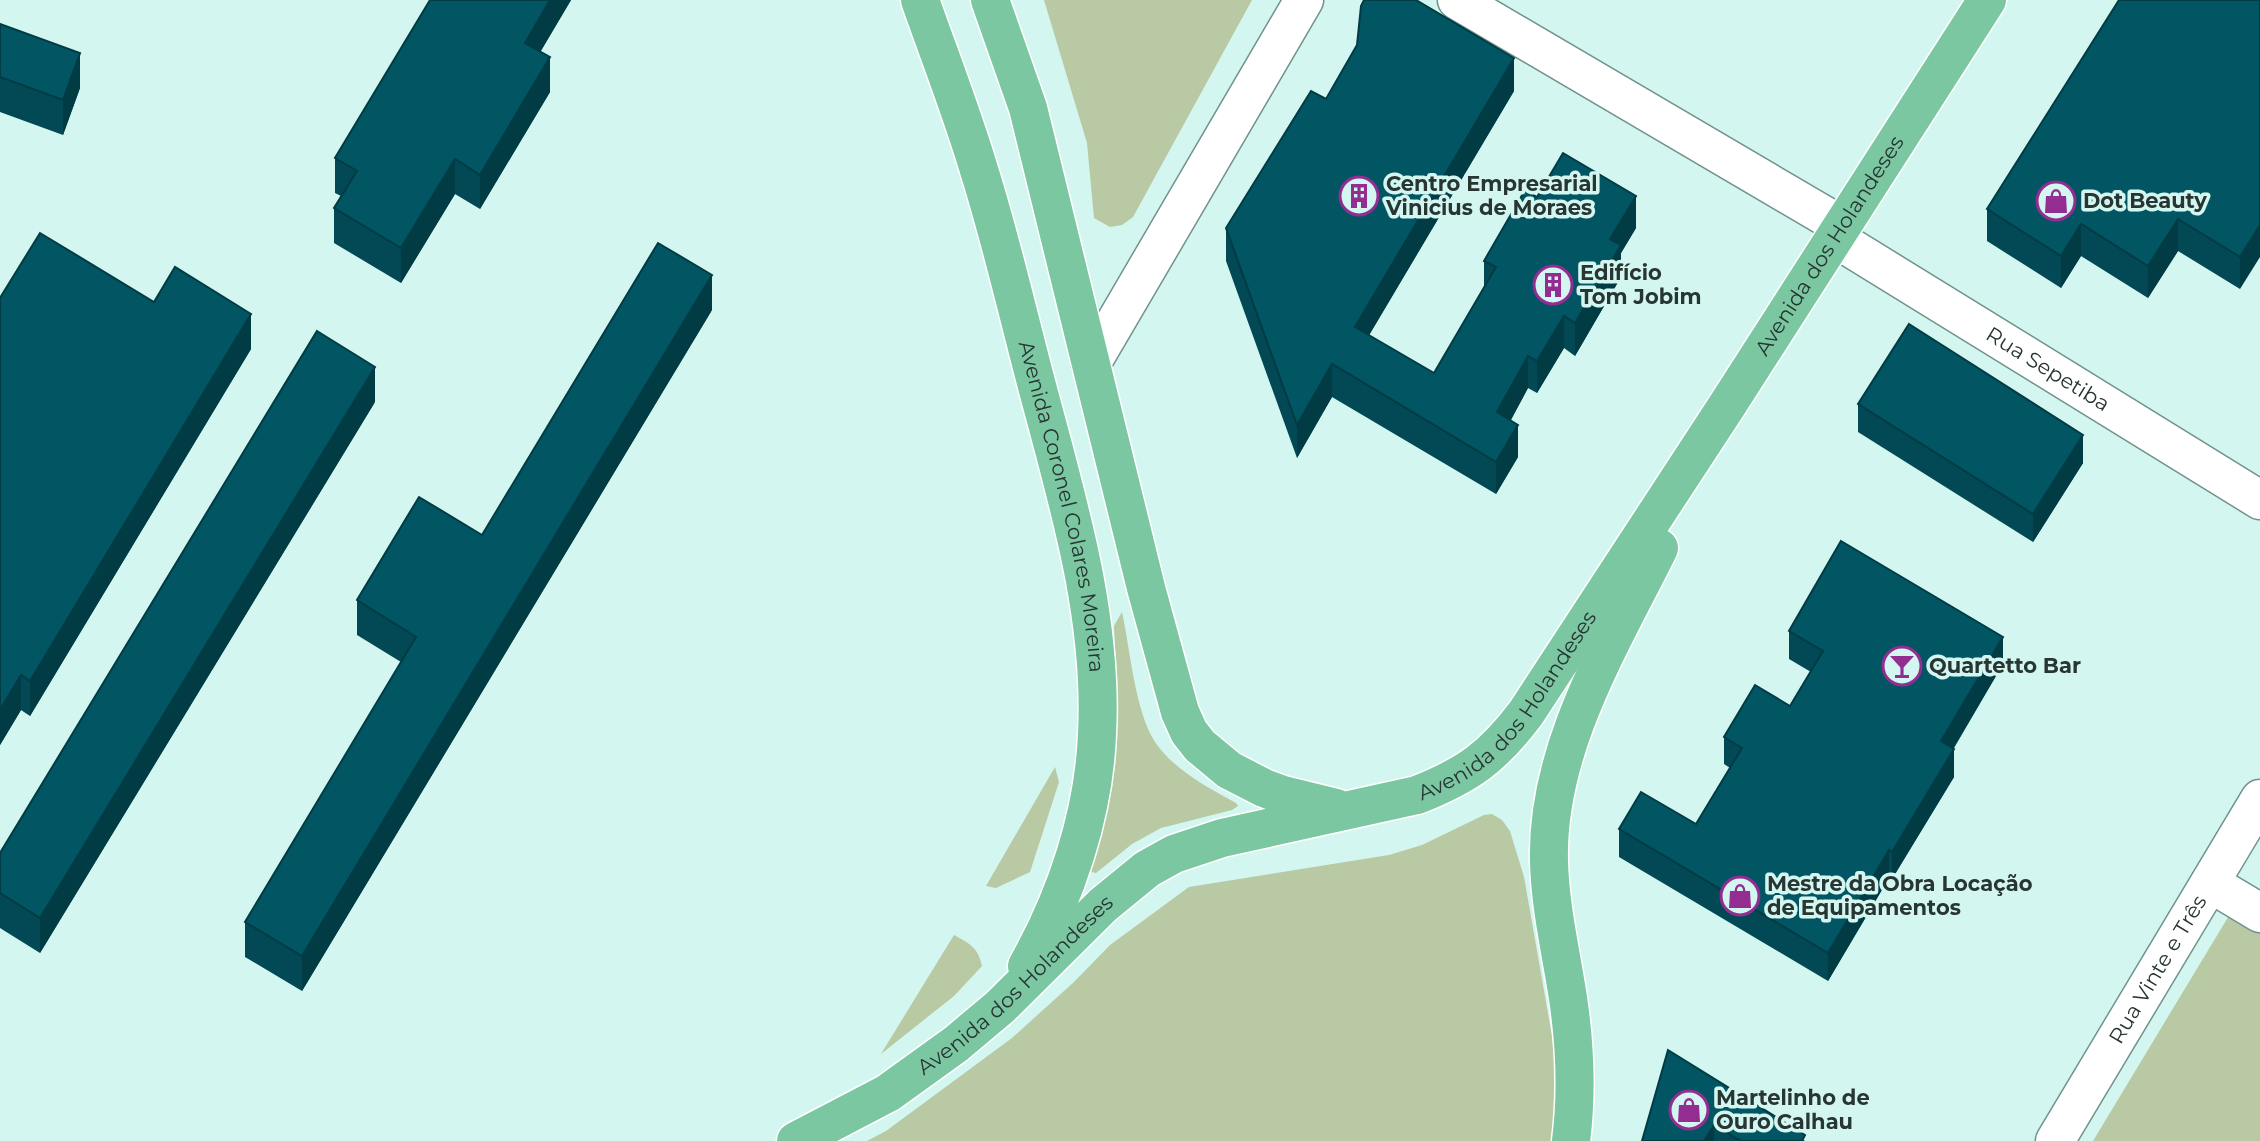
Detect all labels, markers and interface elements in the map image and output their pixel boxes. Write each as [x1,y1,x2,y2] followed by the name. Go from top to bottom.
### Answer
[1749,131,1909,360] street label: Avenida dos Holandeses
[1385,171,1598,220] place label: Centro Empresarial Vinicius de Moraes
[1338,175,1380,217] building icon: Centro Empresarial Vinicius de Moraes
[2035,180,2077,222] shop icon: Dot Beauty
[2083,188,2207,213] place label: Dot Beauty
[1580,260,1702,309] place label: Edifício Tom Jobim
[1532,264,1574,306] building icon: Edifício Tom Jobim
[1982,321,2114,416] street label: Rua Sepetiba
[1014,338,1110,673] street label: Avenida Coronel Colares Moreira
[1414,606,1601,805] street label: Avenida dos Holandeses
[1881,645,1923,687] bar icon: Quartetto Bar
[1929,653,2081,678] place label: Quartetto Bar
[1767,871,2033,920] place label: Mestre da Obra Locação de Equipamentos
[1719,875,1761,917] shop icon: Mestre da Obra Locação de Equipamentos
[912,889,1118,1080] street label: Avenida dos Holandeses
[2103,890,2212,1048] street label: Rua Vinte e Três
[1716,1085,1870,1134] place label: Martelinho de Ouro Calhau
[1668,1089,1710,1131] shop icon: Martelinho de Ouro Calhau

